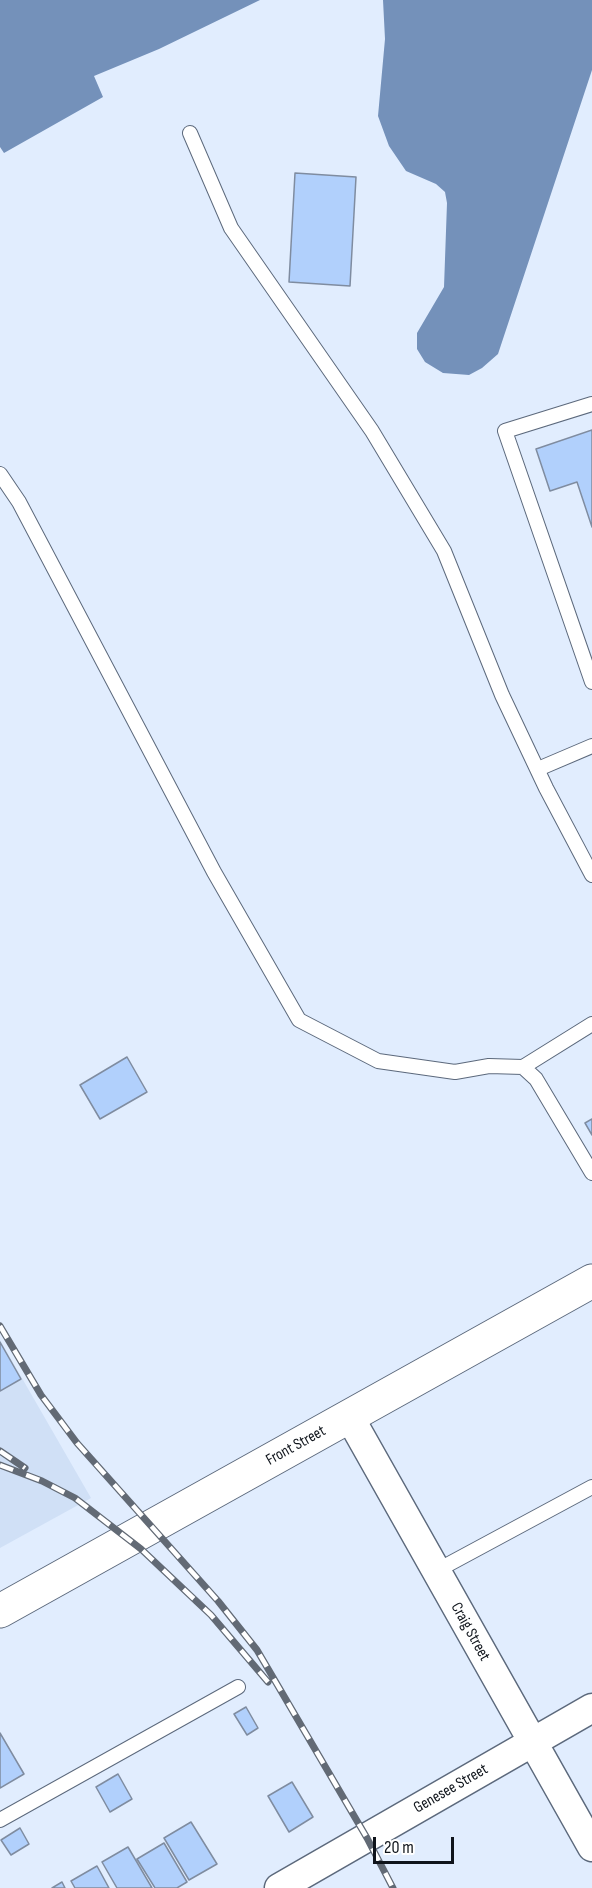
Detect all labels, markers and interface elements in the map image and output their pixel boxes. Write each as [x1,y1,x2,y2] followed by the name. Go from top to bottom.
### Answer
[263,1422,329,1470] street label: Front Street
[446,1599,494,1665] street label: Craig Street
[410,1760,492,1818] street label: Genesee Street
[376,1825,457,1863] scale bar
[384,1837,414,1858] text: 20 m

